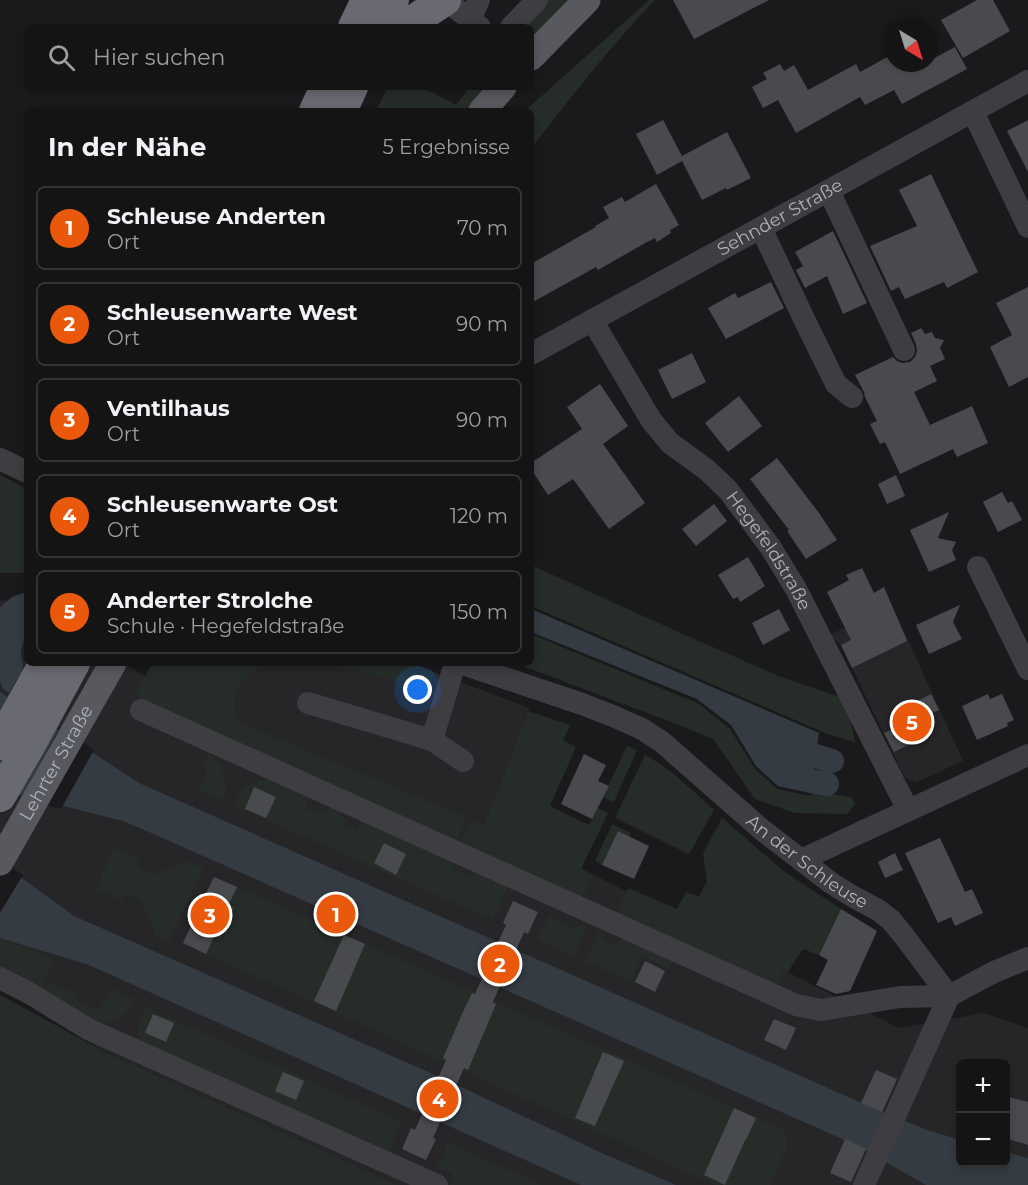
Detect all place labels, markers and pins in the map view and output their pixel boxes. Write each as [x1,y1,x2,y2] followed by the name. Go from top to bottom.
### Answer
[892,700,932,744] pin: 5
[190,892,230,938] pin: 3
[316,892,356,936] pin: 1
[480,942,520,986] pin: 2
[420,1076,458,1122] pin: 4

